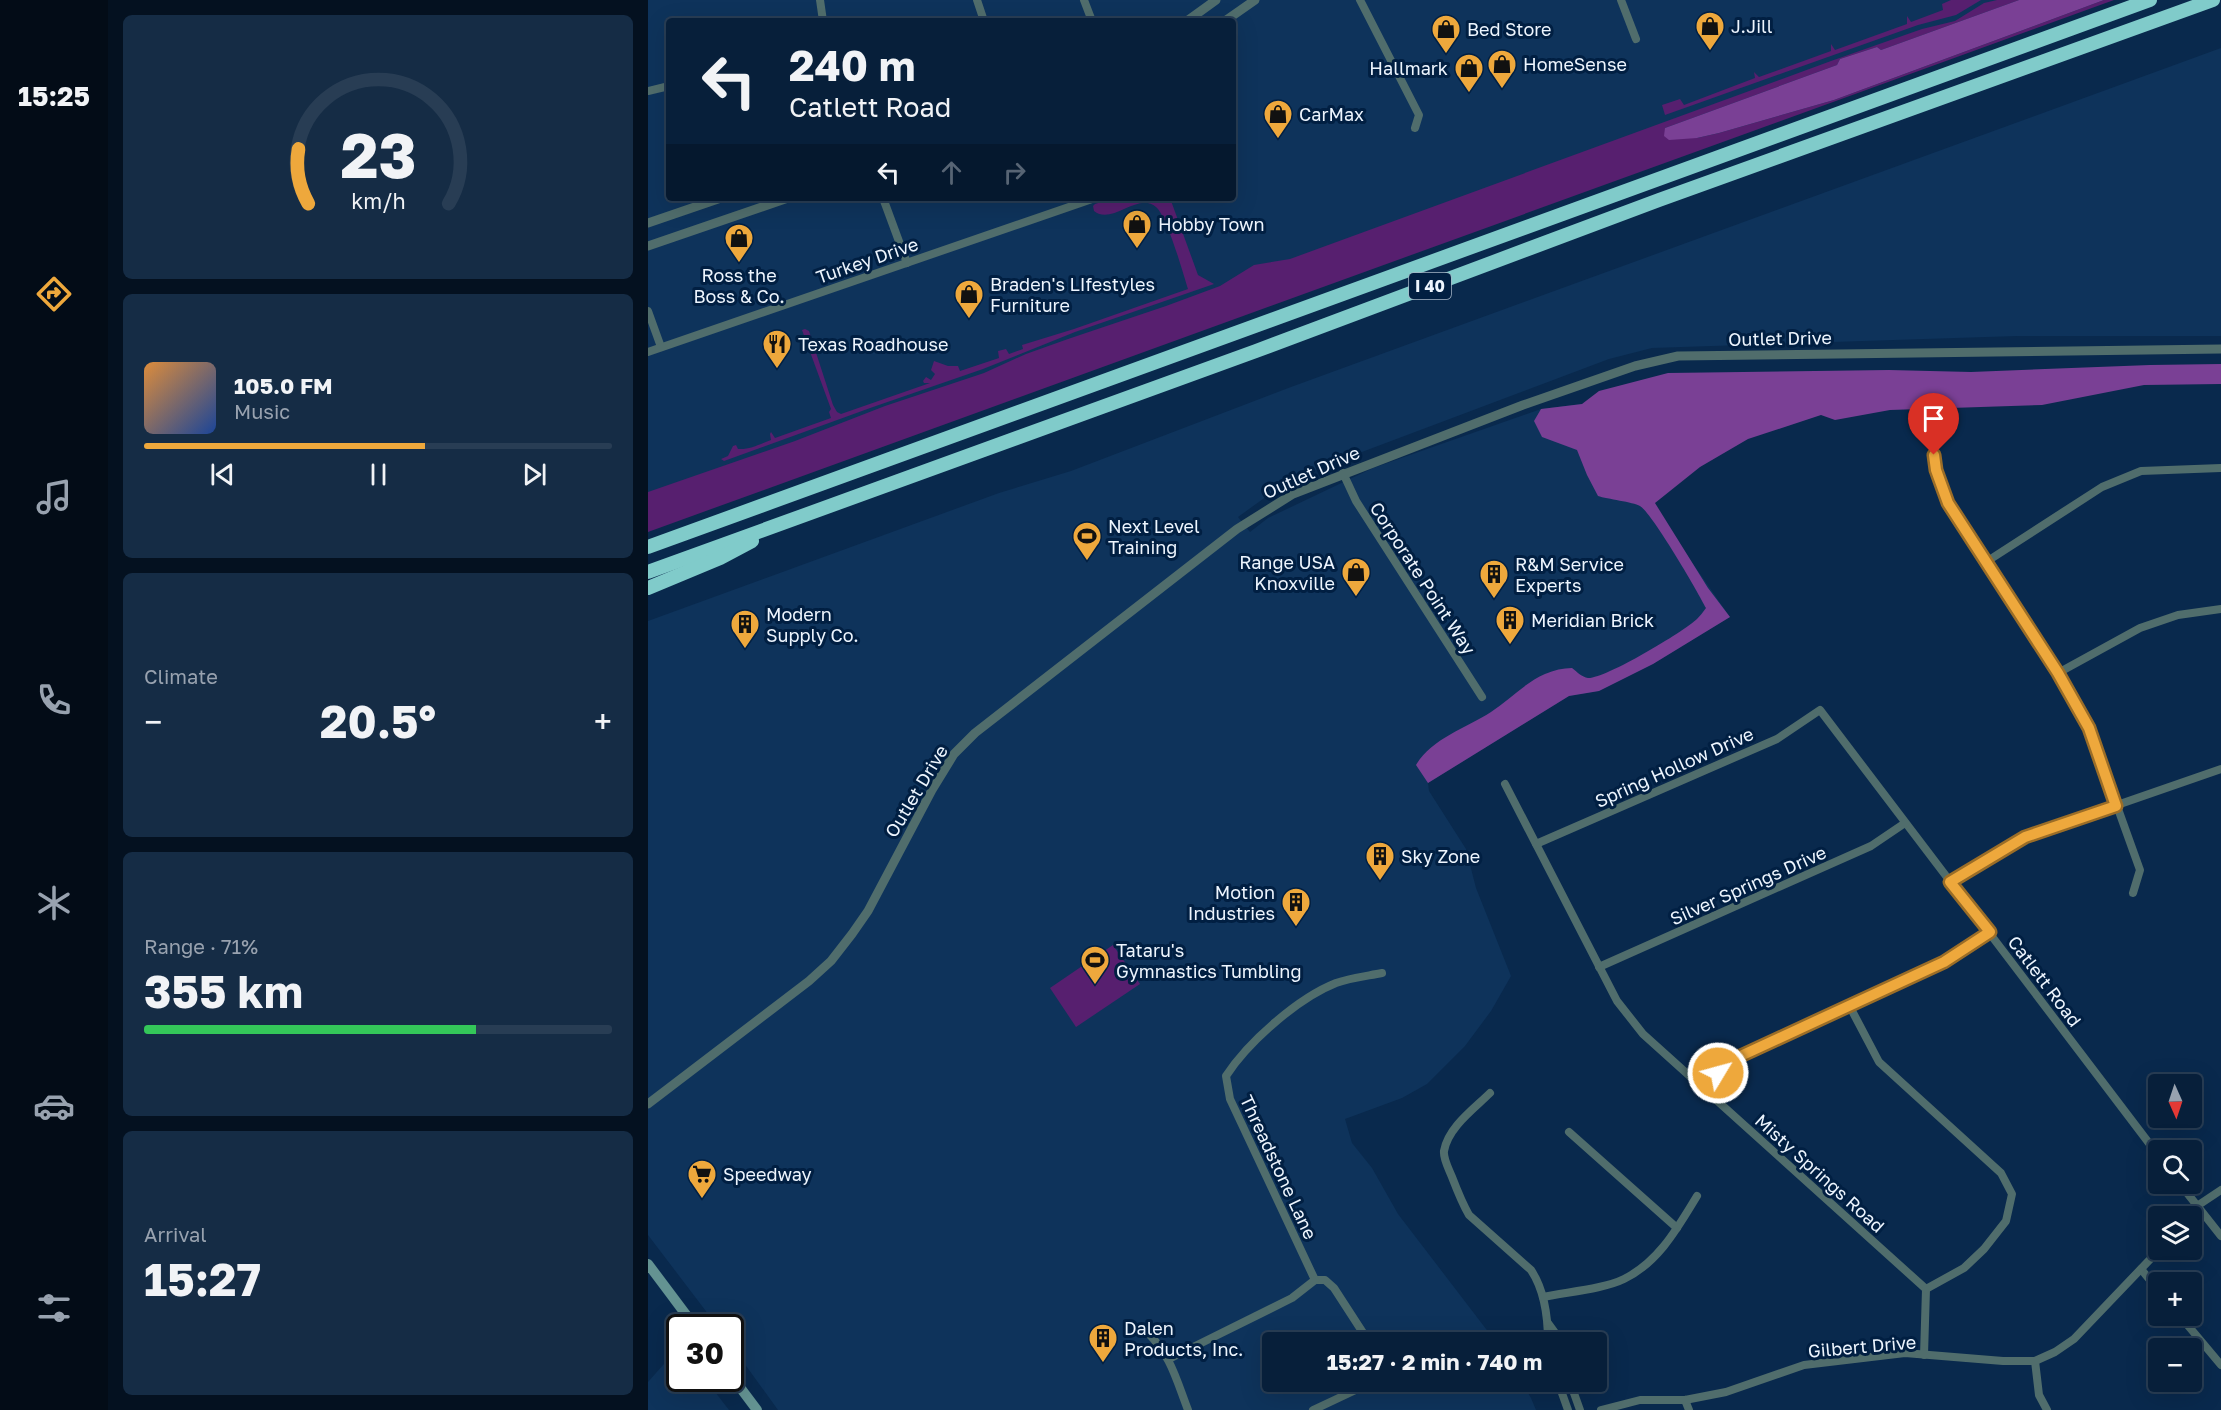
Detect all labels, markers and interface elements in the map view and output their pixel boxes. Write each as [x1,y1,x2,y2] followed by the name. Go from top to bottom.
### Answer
[1694,10,1726,52] shop icon: J.Jill
[1430,13,1462,55] shop icon: Bed Store
[1731,15,1773,37] place label: J.Jill
[1467,18,1552,40] place label: Bed Store
[789,40,915,90] text: 240 m
[690,42,768,120] icon: left
[1486,48,1518,90] shop icon: HomeSense
[1453,52,1485,94] shop icon: Hallmark
[1523,53,1627,75] place label: HomeSense
[1369,57,1448,79] place label: Hallmark
[18,80,90,112] text: 15:25
[789,91,951,123] text: Catlett Road
[1262,98,1294,140] shop icon: CarMax
[1299,103,1364,125] place label: CarMax
[340,117,416,192] text: 23
[872,156,905,189] icon: left
[935,156,968,189] icon: ahead
[998,156,1031,189] icon: right
[351,188,405,214] text: km/h
[1121,208,1153,250] shop icon: Hobby Town
[1158,213,1265,235] place label: Hobby Town
[723,222,755,264] shop icon: Ross the Boss & Co.
[813,232,921,288] street label: Turkey Drive
[693,264,785,307] place label: Ross the Boss & Co.
[33,273,75,315] icon: directions
[990,273,1155,316] place label: Braden's LIfestyles Furniture
[1409,273,1451,299] road number: I 40
[953,278,985,320] shop icon: Braden's LIfestyles Furniture
[1728,326,1832,350] street label: Outlet Drive
[761,328,793,370] restaurant icon: Texas Roadhouse
[798,333,948,355] place label: Texas Roadhouse
[234,372,333,399] text: 105.0 FM
[1908,393,1959,455] pin
[234,399,290,423] text: Music
[1917,402,1950,435] icon: arrive
[1259,441,1363,503] street label: Outlet Drive
[206,458,239,491] icon: previous
[362,458,395,491] icon: pause
[518,458,551,491] icon: next
[33,476,75,518] icon: music
[1366,498,1480,658] street label: Corporate Point Way
[1108,515,1200,558] place label: Next Level Training
[1071,520,1103,562] sports icon: Next Level Training
[1239,551,1335,594] place label: Range USA Knoxville
[1515,553,1624,596] place label: R&M Service Experts
[1340,556,1372,598] shop icon: Range USA Knoxville
[1478,558,1510,600] building icon: R&M Service Experts
[766,603,859,646] place label: Modern Supply Co.
[1494,604,1526,646] building icon: Meridian Brick
[729,608,761,650] building icon: Modern Supply Co.
[1531,609,1654,631] place label: Meridian Brick
[144,664,218,688] text: Climate
[33,679,75,721] icon: phone
[320,694,436,748] text: 20.5°
[144,702,162,741] text: −
[594,702,612,741] text: +
[1591,722,1757,812] street label: Spring Hollow Drive
[880,741,952,841] street label: Outlet Drive
[1364,840,1396,882] building icon: Sky Zone
[1666,841,1830,929] street label: Silver Springs Drive
[1401,845,1480,867] place label: Sky Zone
[1188,881,1275,924] place label: Motion Industries
[33,882,75,924] icon: climate
[1280,886,1312,928] building icon: Motion Industries
[2004,931,2086,1031] street label: Catlett Road
[144,934,258,958] text: Range · 71%
[1116,939,1302,982] place label: Tataru's Gymnastics Tumbling
[1079,944,1111,986] sports icon: Tataru's Gymnastics Tumbling
[144,964,303,1018] text: 355 km
[1686,1041,1750,1105] position arrow
[2148,1074,2202,1128] north arrow
[2148,1074,2202,1392] map controls
[33,1085,75,1127] icon: car
[1236,1091,1322,1243] street label: Threadstone Lane
[1751,1109,1889,1237] street label: Misty Springs Road
[2148,1140,2202,1194] button: search
[686,1158,718,1200] supermarket icon: Speedway
[723,1163,812,1185] place label: Speedway
[2148,1206,2202,1260] button: layers
[144,1222,207,1246] text: Arrival
[144,1252,261,1306] text: 15:27
[2148,1272,2202,1326] button: +
[33,1287,75,1329] icon: filters
[666,1314,744,1392] speed limit sign: 30
[1124,1317,1243,1360] place label: Dalen Products, Inc.
[1087,1322,1119,1364] building icon: Dalen Products, Inc.
[1807,1330,1917,1362] street label: Gilbert Drive
[2148,1338,2202,1392] button: −
[1327,1348,1542,1375] text: 15:27 · 2 min · 740 m

